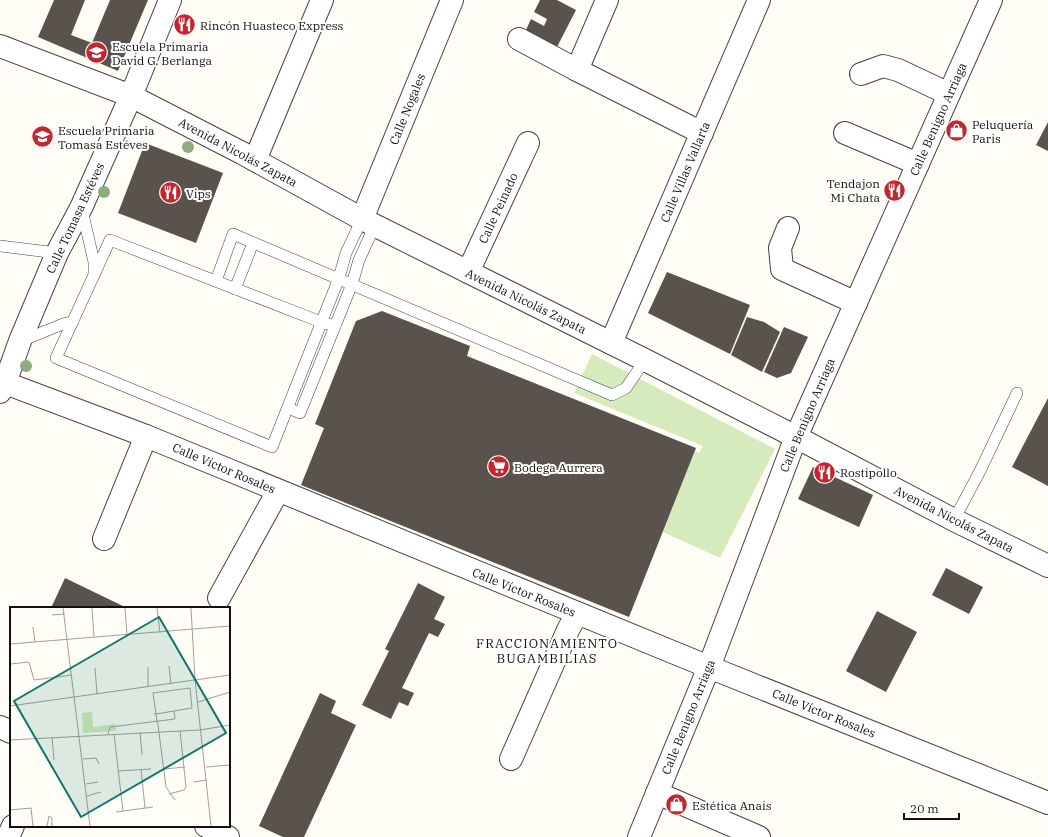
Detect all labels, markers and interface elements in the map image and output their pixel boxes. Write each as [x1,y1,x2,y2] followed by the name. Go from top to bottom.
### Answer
[172,12,198,38] restaurant icon: Rincón Huasteco Express
[200,18,344,33] place label: Rincón Huasteco Express
[112,39,212,68] place label: Escuela Primaria David G. Berlanga
[83,40,109,66] school or university icon: Escuela Primaria David G. Berlanga
[906,60,970,178] street label: Calle Benigno Arriaga
[386,71,428,147] street label: Calle Nogales
[176,114,300,190] street label: Avenida Nicolás Zapata
[972,117,1034,146] place label: Peluquería Paris
[944,118,970,144] shop icon: Peluquería Paris
[657,119,713,225] street label: Calle Villas Vallarta
[58,123,155,152] place label: Escuela Primaria Tomasa Estéves
[29,124,55,150] school or university icon: Escuela Primaria Tomasa Estéves
[43,160,107,276] street label: Calle Tomasa Estéves
[475,170,521,246] street label: Calle Peinado
[827,176,880,205] place label: Tendajon Mi Chata
[882,177,908,203] restaurant icon: Tendajon Mi Chata
[157,180,183,206] restaurant icon: Vips
[186,186,211,201] place label: Vips
[463,265,589,337] street label: Avenida Nicolás Zapata
[776,355,838,474] street label: Calle Benigno Arriaga
[170,440,278,497] street label: Calle Víctor Rosales
[486,454,512,480] supermarket icon: Bodega Aurrera
[812,459,838,485] restaurant icon: Rostipollo
[514,460,603,475] place label: Bodega Aurrera
[840,465,897,480] place label: Rostipollo
[892,482,1017,556] street label: Avenida Nicolás Zapata
[470,564,578,620] street label: Calle Víctor Rosales
[10,607,230,827] inset map
[476,635,618,667] district label: FRACCIONAMIENTO BUGAMBILIAS
[658,657,718,777] street label: Calle Benigno Arriaga
[770,685,878,741] street label: Calle Víctor Rosales
[664,792,690,818] shop icon: Estética Anais
[904,795,959,821] scale bar
[692,798,772,813] place label: Estética Anais
[910,801,939,816] text: 20 m

